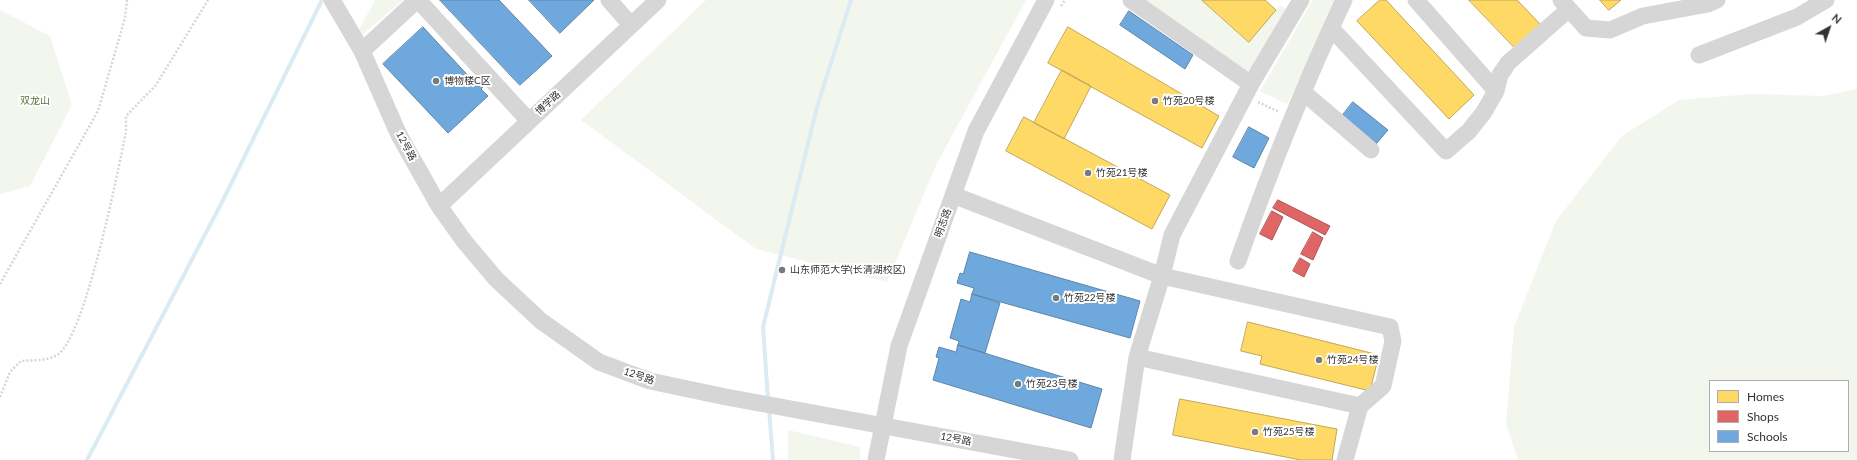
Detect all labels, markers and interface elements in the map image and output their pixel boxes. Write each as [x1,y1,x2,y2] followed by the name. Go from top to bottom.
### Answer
[1809,8,1849,48] north arrow
[1830,11,1844,26] text: N
[444,75,491,87] place label: 博物楼C区
[431,76,441,86] marker: 博物楼C区
[533,88,563,118] street label: 博学路
[20,95,50,107] park label: 双龙山
[1163,95,1215,107] place label: 竹苑20号楼
[1150,96,1160,106] marker: 竹苑20号楼
[393,129,419,163] street label: 12号路
[1096,167,1148,179] place label: 竹苑21号楼
[1083,168,1093,178] marker: 竹苑21号楼
[932,207,954,239] street label: 明志路
[790,264,905,276] place label: 山东师范大学(长清湖校区)
[777,265,787,275] marker: 山东师范大学(长清湖校区)
[1064,292,1116,304] place label: 竹苑22号楼
[1051,293,1061,303] marker: 竹苑22号楼
[1327,354,1379,366] place label: 竹苑24号楼
[1314,355,1324,365] marker: 竹苑24号楼
[622,365,656,387] street label: 12号路
[1026,378,1078,390] place label: 竹苑23号楼
[1013,379,1023,389] marker: 竹苑23号楼
[1709,380,1849,452] legend
[1747,389,1784,404] text: Homes
[1747,409,1779,424] text: Shops
[1263,426,1315,438] place label: 竹苑25号楼
[1250,427,1260,437] marker: 竹苑25号楼
[1747,429,1788,444] text: Schools
[939,430,973,448] street label: 12号路

